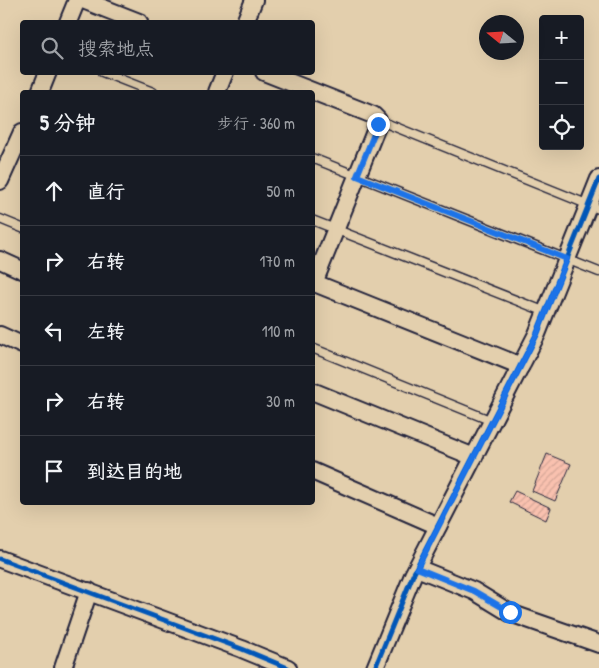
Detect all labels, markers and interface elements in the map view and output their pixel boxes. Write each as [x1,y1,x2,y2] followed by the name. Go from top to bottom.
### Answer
[479,15,524,60] north arrow
[539,15,584,150] map controls
[539,15,584,60] button: +
[20,20,315,75] search box
[38,34,66,62] icon: search
[78,35,154,61] text: 搜索地点
[539,60,584,105] button: −
[539,105,584,150] button: locate
[40,108,96,137] text: 5 分钟
[217,112,295,134] text: 步行 · 360 m
[367,113,390,136] route end
[40,177,68,205] icon: ahead
[87,178,125,204] text: 直行
[267,180,295,202] text: 50 m
[40,247,68,275] icon: right
[87,248,125,274] text: 右转
[260,250,295,272] text: 170 m
[40,317,68,345] icon: left
[87,318,125,344] text: 左转
[262,320,295,342] text: 110 m
[40,387,68,415] icon: right
[87,388,125,414] text: 右转
[266,390,295,412] text: 30 m
[40,457,68,485] icon: arrive
[87,458,182,484] text: 到达目的地
[499,601,522,624] route start

